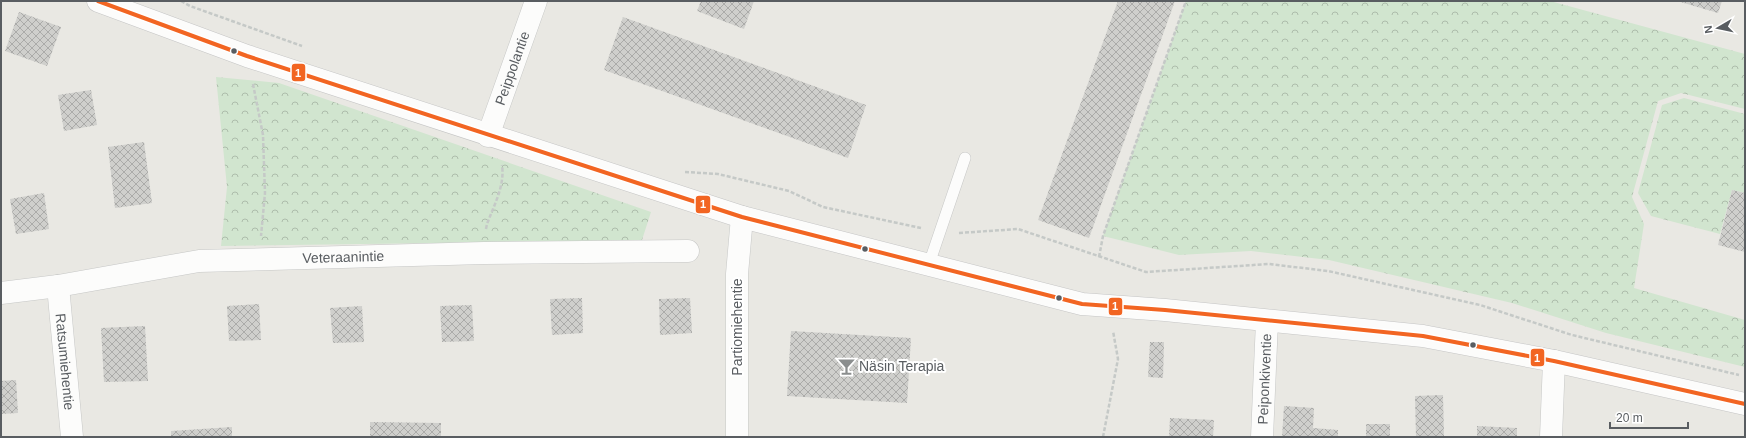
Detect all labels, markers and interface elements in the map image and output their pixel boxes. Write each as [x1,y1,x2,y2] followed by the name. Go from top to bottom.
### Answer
[1698,8,1738,48] north arrow
[1702,25,1715,34] text: N
[492,29,533,107] street label: Peippolantie
[229,46,239,56] unlabelled marker
[291,63,306,82] line badge: 1
[295,67,301,79] text: 1
[695,195,711,214] line badge: 1
[700,198,706,210] text: 1
[860,244,870,254] unlabelled marker
[302,248,385,266] street label: Veteraanintie
[729,278,745,376] street label: Partiomiehentie
[1054,293,1064,303] unlabelled marker
[1108,297,1123,316] line badge: 1
[1112,300,1118,312] text: 1
[53,312,77,411] street label: Ratsumiehentie
[1255,333,1274,425] street label: Peiponkiventie
[1468,340,1478,350] unlabelled marker
[1530,348,1545,367] line badge: 1
[1534,352,1540,364] text: 1
[836,356,856,376] bar icon: Näsin Terapia
[859,358,945,374] place label: Näsin Terapia
[1610,404,1688,430] scale bar
[1616,411,1643,425] text: 20 m

